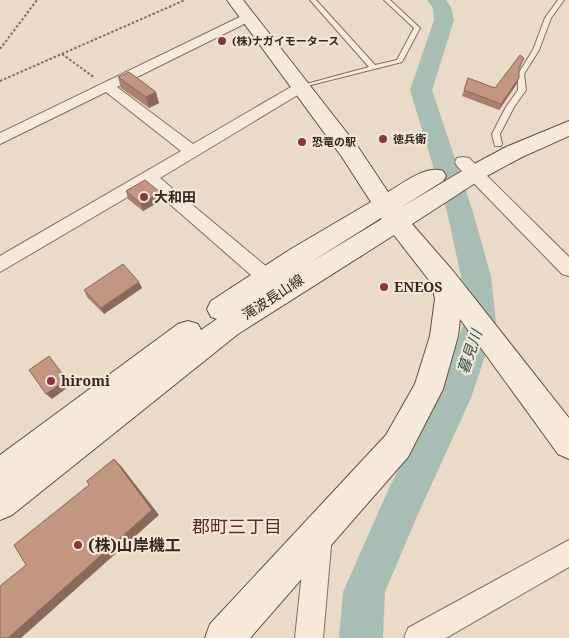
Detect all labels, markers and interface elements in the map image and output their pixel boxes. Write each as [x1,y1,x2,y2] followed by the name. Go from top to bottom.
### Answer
[232,33,339,48] place label: (株)ナガイモータース
[216,35,228,47] marker: (株)ナガイモータース
[393,131,426,146] place label: 徳兵衛
[377,133,389,145] marker: 徳兵衛
[312,134,356,149] place label: 恐竜の駅
[296,136,308,148] marker: 恐竜の駅
[154,187,196,206] place label: 大和田
[138,191,150,203] marker: 大和田
[238,270,307,324] street label: 滝波長山線
[394,277,442,296] place label: ENEOS
[378,281,390,293] marker: ENEOS
[452,325,486,376] water label: 暮見川
[61,371,110,390] place label: hiromi
[45,375,57,387] marker: hiromi
[192,514,282,538] district label: 郡町三丁目
[88,534,181,556] place label: (株)山岸機工
[72,539,84,551] marker: (株)山岸機工

